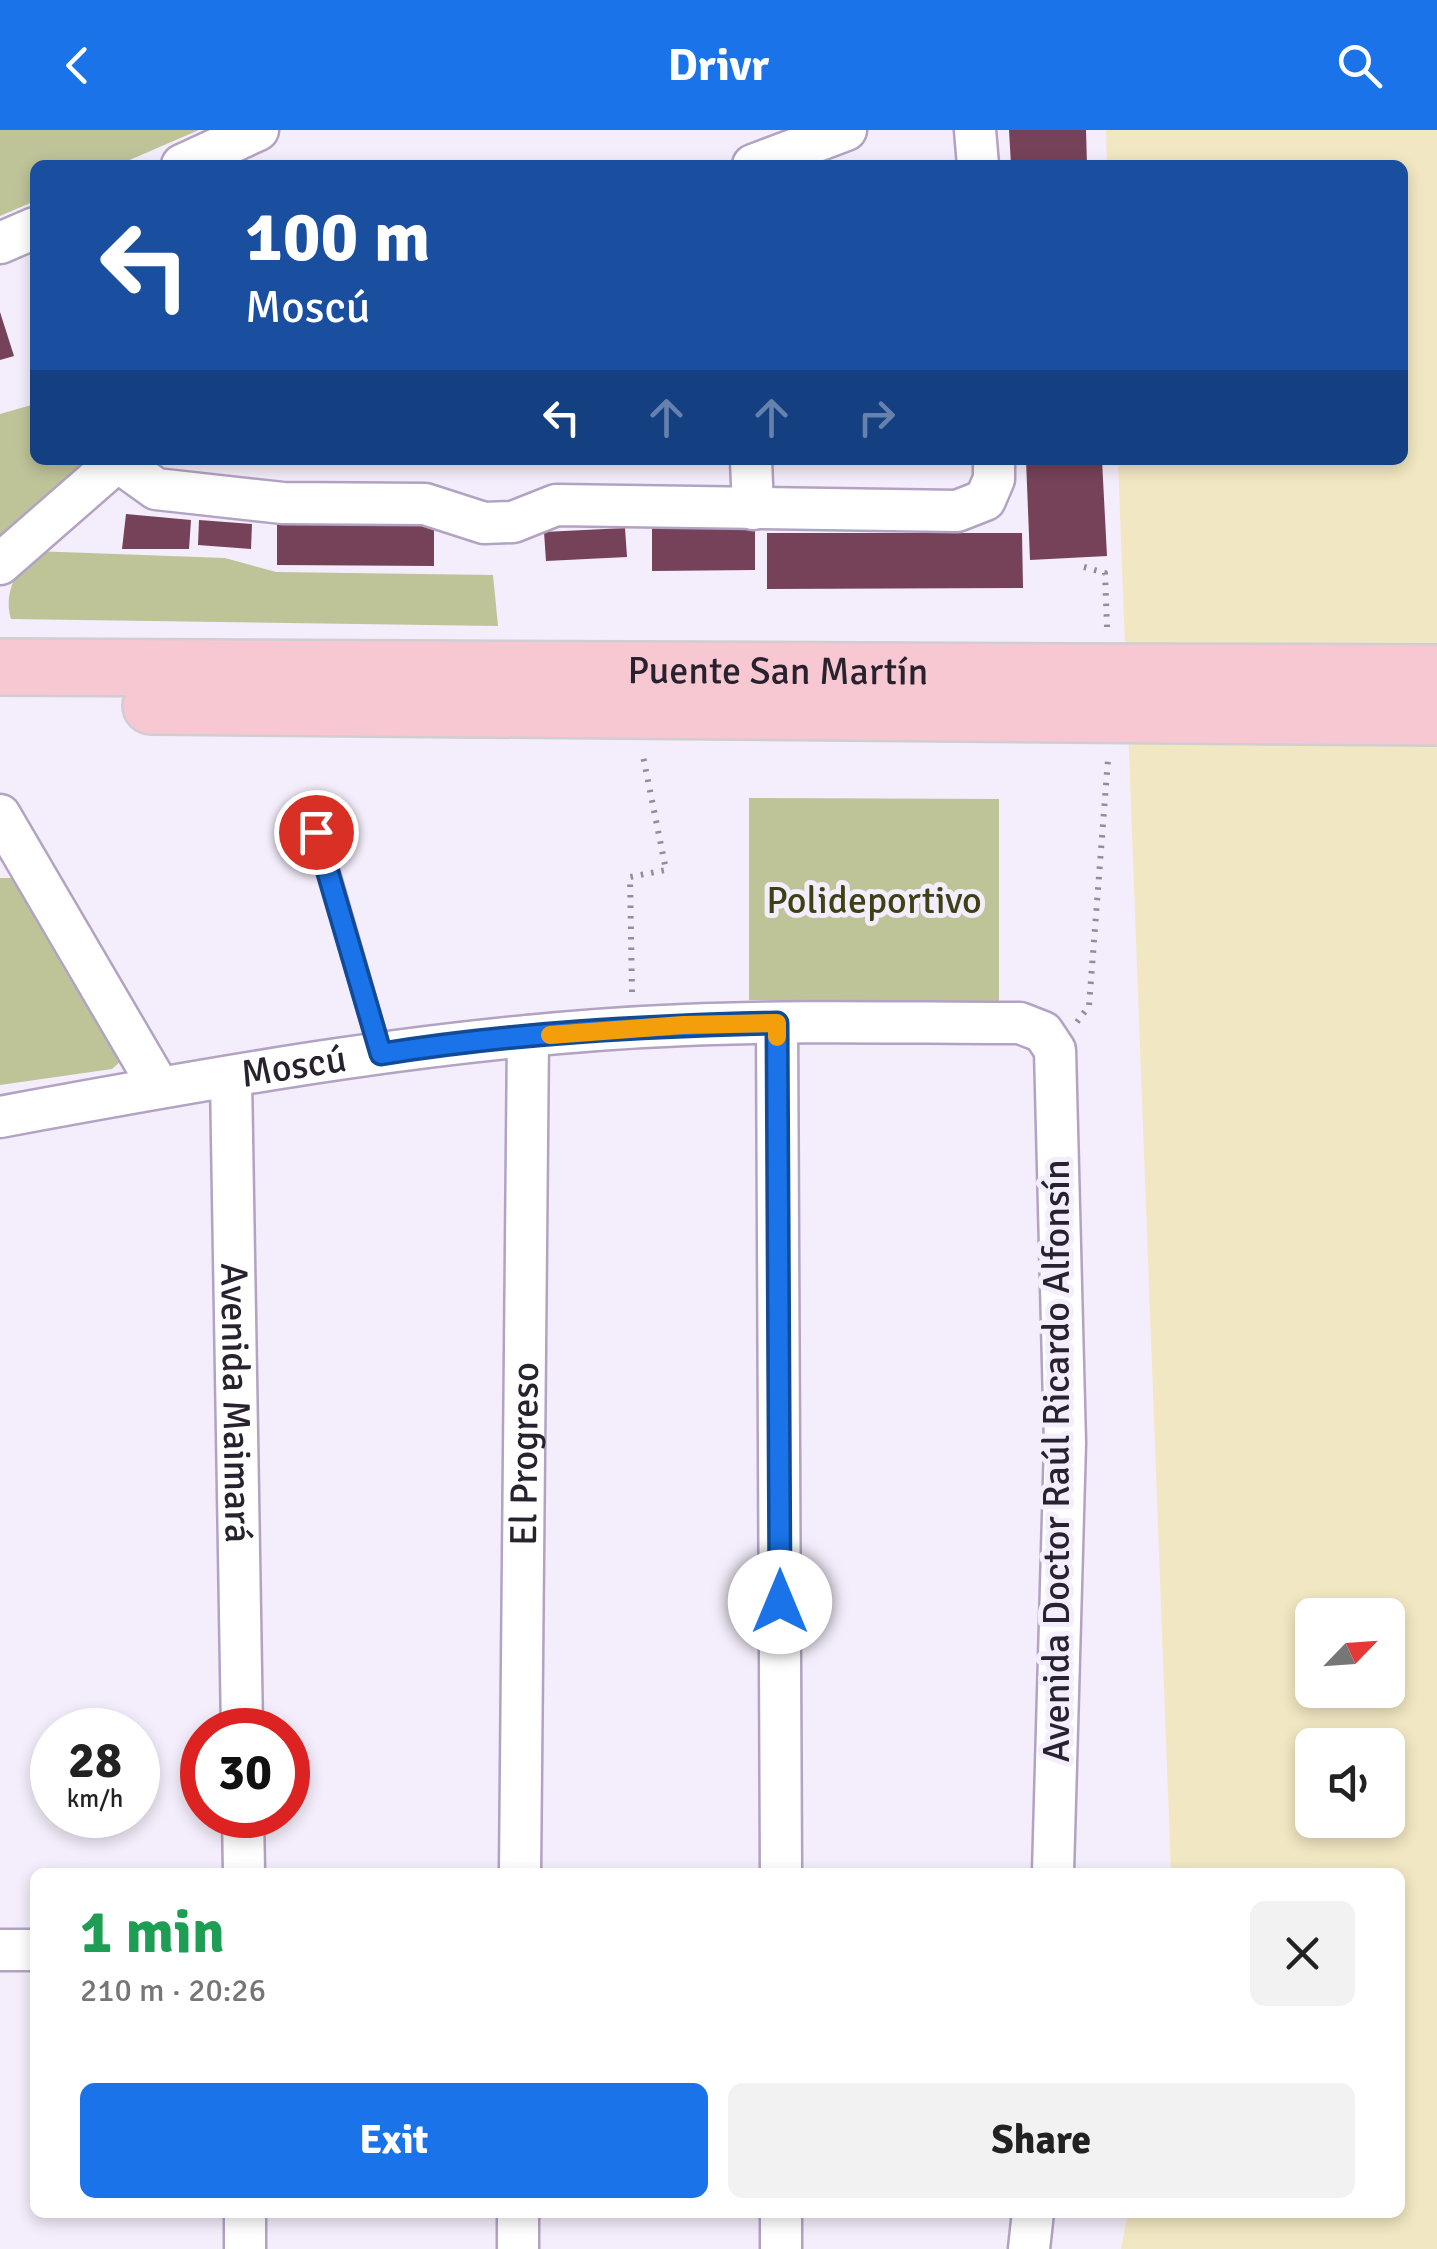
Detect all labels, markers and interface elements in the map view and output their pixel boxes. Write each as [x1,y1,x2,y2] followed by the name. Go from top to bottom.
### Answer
[50,38,105,93] icon: back
[668,38,769,93] text: Drivr
[1332,38,1387,93] icon: search
[245,194,430,280] text: 100 m
[80,200,210,330] icon: left
[245,280,370,335] text: Moscú
[534,390,589,445] icon: left
[639,390,694,445] icon: ahead
[744,390,799,445] icon: ahead
[849,390,904,445] icon: right
[627,647,929,695] street label: Puente San Martín
[274,790,359,875] pin
[289,805,344,860] icon: arrive
[766,877,982,924] park label: Polideportivo
[238,1035,349,1098] street label: Moscú
[1033,1159,1080,1763] street label: Avenida Doctor Raúl Ricardo Alfonsín
[210,1262,262,1543] street label: Avenida Maimará
[500,1362,549,1546] street label: El Progreso
[728,1550,832,1654] position arrow
[1295,1598,1405,1708] north arrow
[1295,1598,1405,1838] map controls
[180,1708,310,1838] speed limit sign: 30
[1295,1728,1405,1838] button: sound
[68,1730,122,1792] text: 28
[67,1783,123,1814] text: km/h
[80,1896,225,1970] text: 1 min
[1250,1901,1355,2006] button: close
[80,1971,266,2010] text: 210 m · 20:26
[80,2083,708,2198] button: Exit
[728,2083,1355,2198] button: Share

